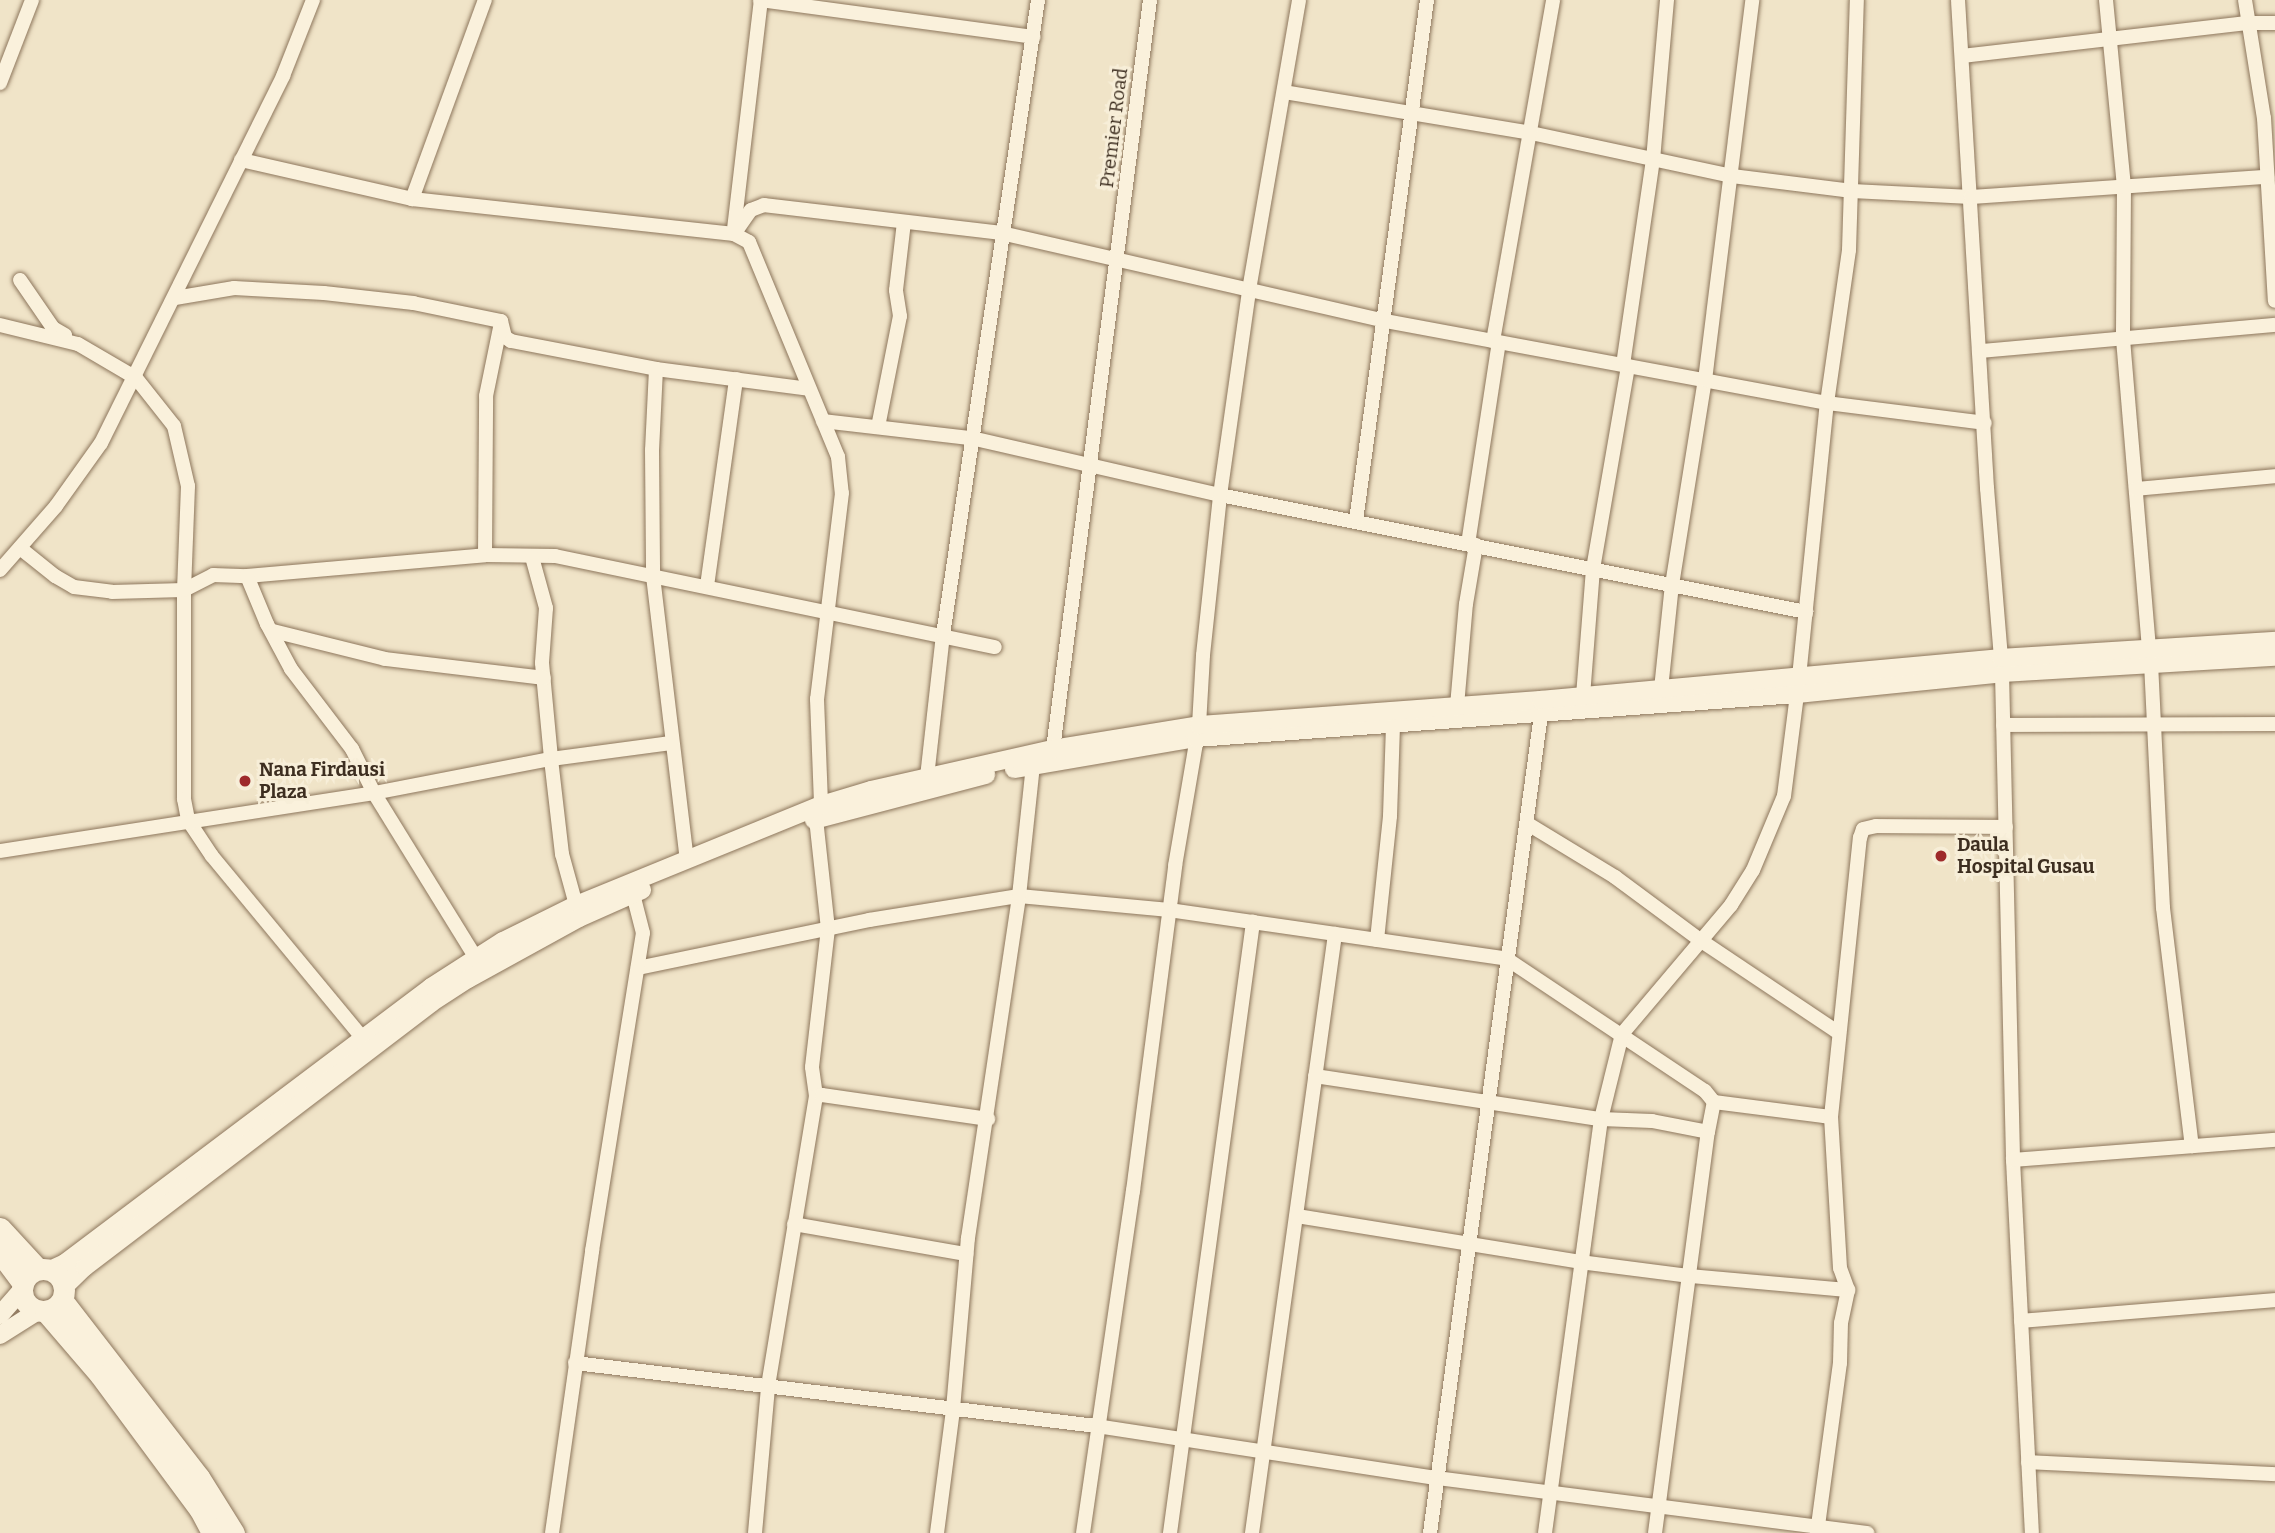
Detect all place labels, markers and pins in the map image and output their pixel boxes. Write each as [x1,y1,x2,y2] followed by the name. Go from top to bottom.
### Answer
[259,759,385,803] place label: Nana Firdausi Plaza
[237,773,253,789] marker: Nana Firdausi Plaza
[1957,834,2095,878] place label: Daula Hospital Gusau
[1931,846,1951,866] marker: Daula Hospital Gusau

